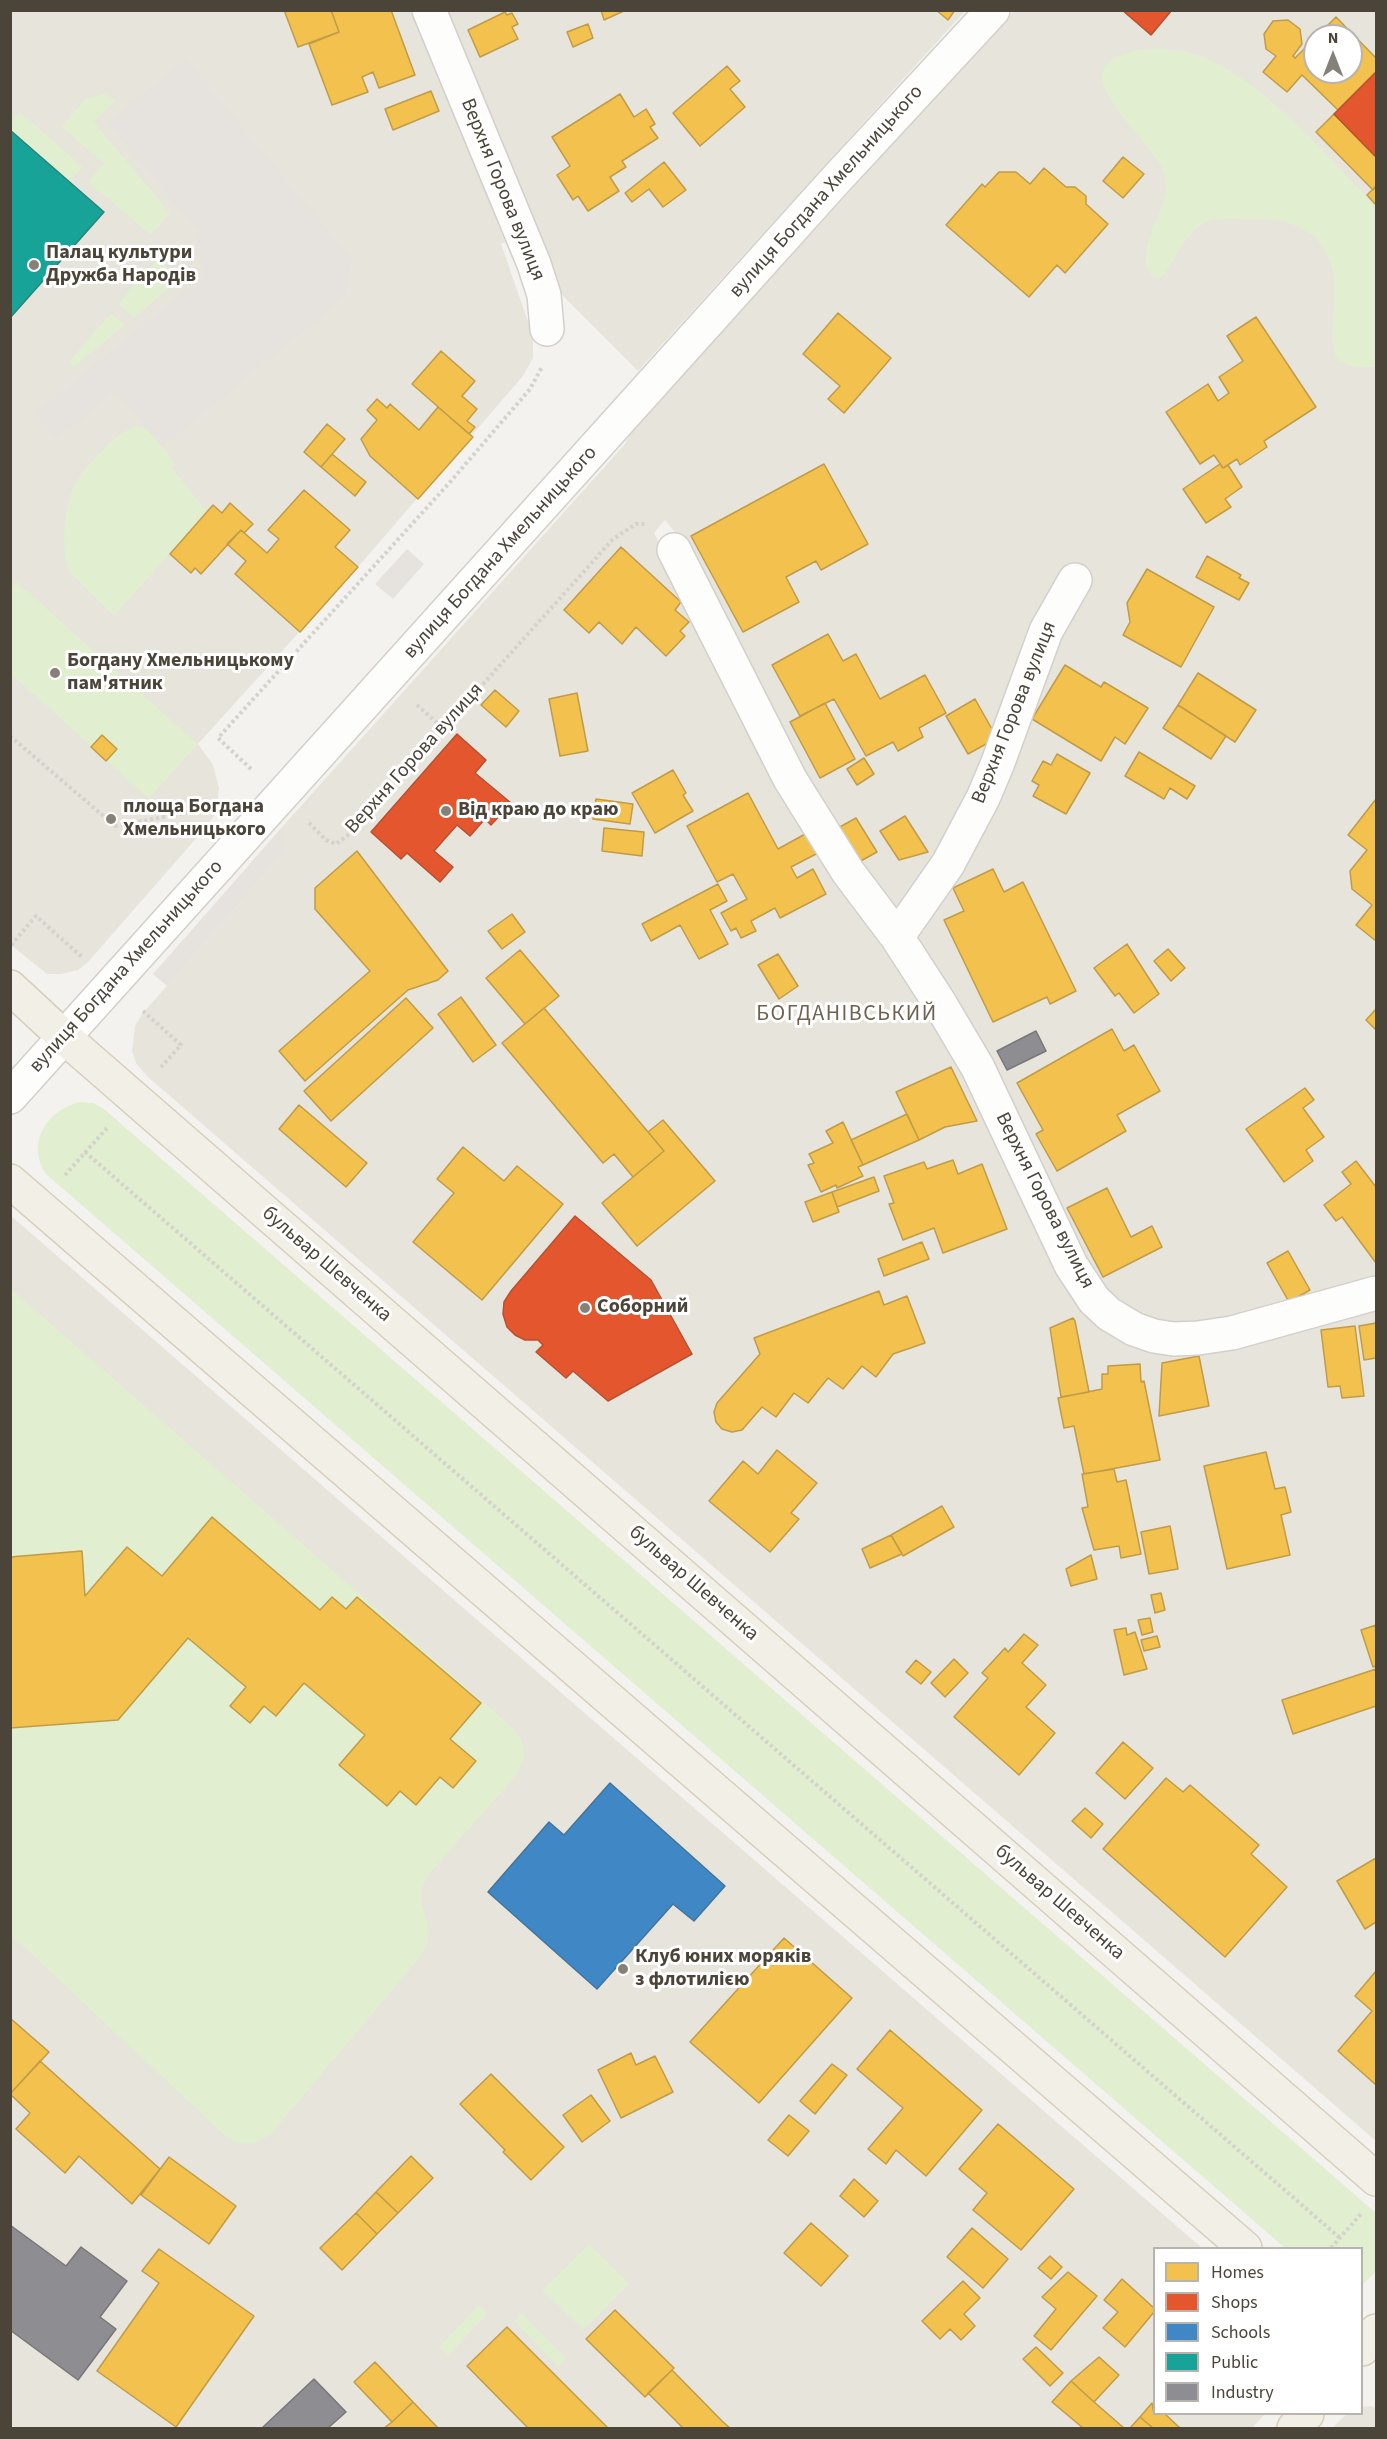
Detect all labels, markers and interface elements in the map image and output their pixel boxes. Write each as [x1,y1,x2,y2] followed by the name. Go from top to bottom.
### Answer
[1303,24,1363,84] north arrow
[1328,27,1338,49] text: N
[725,81,929,303] street label: вулиця Богдана Хмельницького
[454,95,550,285] street label: Верхня Горова вулиця
[46,242,196,289] place label: Палац культури Дружба Народів
[27,258,41,272] marker: Палац культури Дружба Народів
[399,442,603,664] street label: вулиця Богдана Хмельницького
[967,618,1063,808] street label: Верхня Горова вулиця
[67,650,294,697] place label: Богдану Хмельницькому пам'ятник
[48,666,62,680] marker: Богдану Хмельницькому пам'ятник
[341,679,489,839] street label: Верхня Горова вулиця
[123,796,266,843] place label: площа Богдана Хмельницького
[458,799,619,823] place label: Від краю до краю
[439,804,453,818] marker: Від краю до краю
[104,812,118,826] marker: площа Богдана Хмельницького
[25,856,229,1078] street label: вулиця Богдана Хмельницького
[756,1002,938,1028] district label: БОГДАНІВСЬКИЙ
[989,1109,1099,1293] street label: Верхня Горова вулиця
[256,1202,396,1328] street label: бульвар Шевченка
[597,1296,688,1320] place label: Соборний
[578,1301,592,1315] marker: Соборний
[623,1521,763,1647] street label: бульвар Шевченка
[989,1840,1129,1966] street label: бульвар Шевченка
[635,1946,811,1993] place label: Клуб юних моряків з флотилією
[616,1962,630,1976] marker: Клуб юних моряків з флотилією
[1153,2247,1363,2415] legend
[1211,2260,1264,2285] text: Homes
[1211,2290,1258,2315] text: Shops
[1211,2320,1270,2345] text: Schools
[1211,2350,1258,2375] text: Public
[1211,2380,1274,2405] text: Industry

